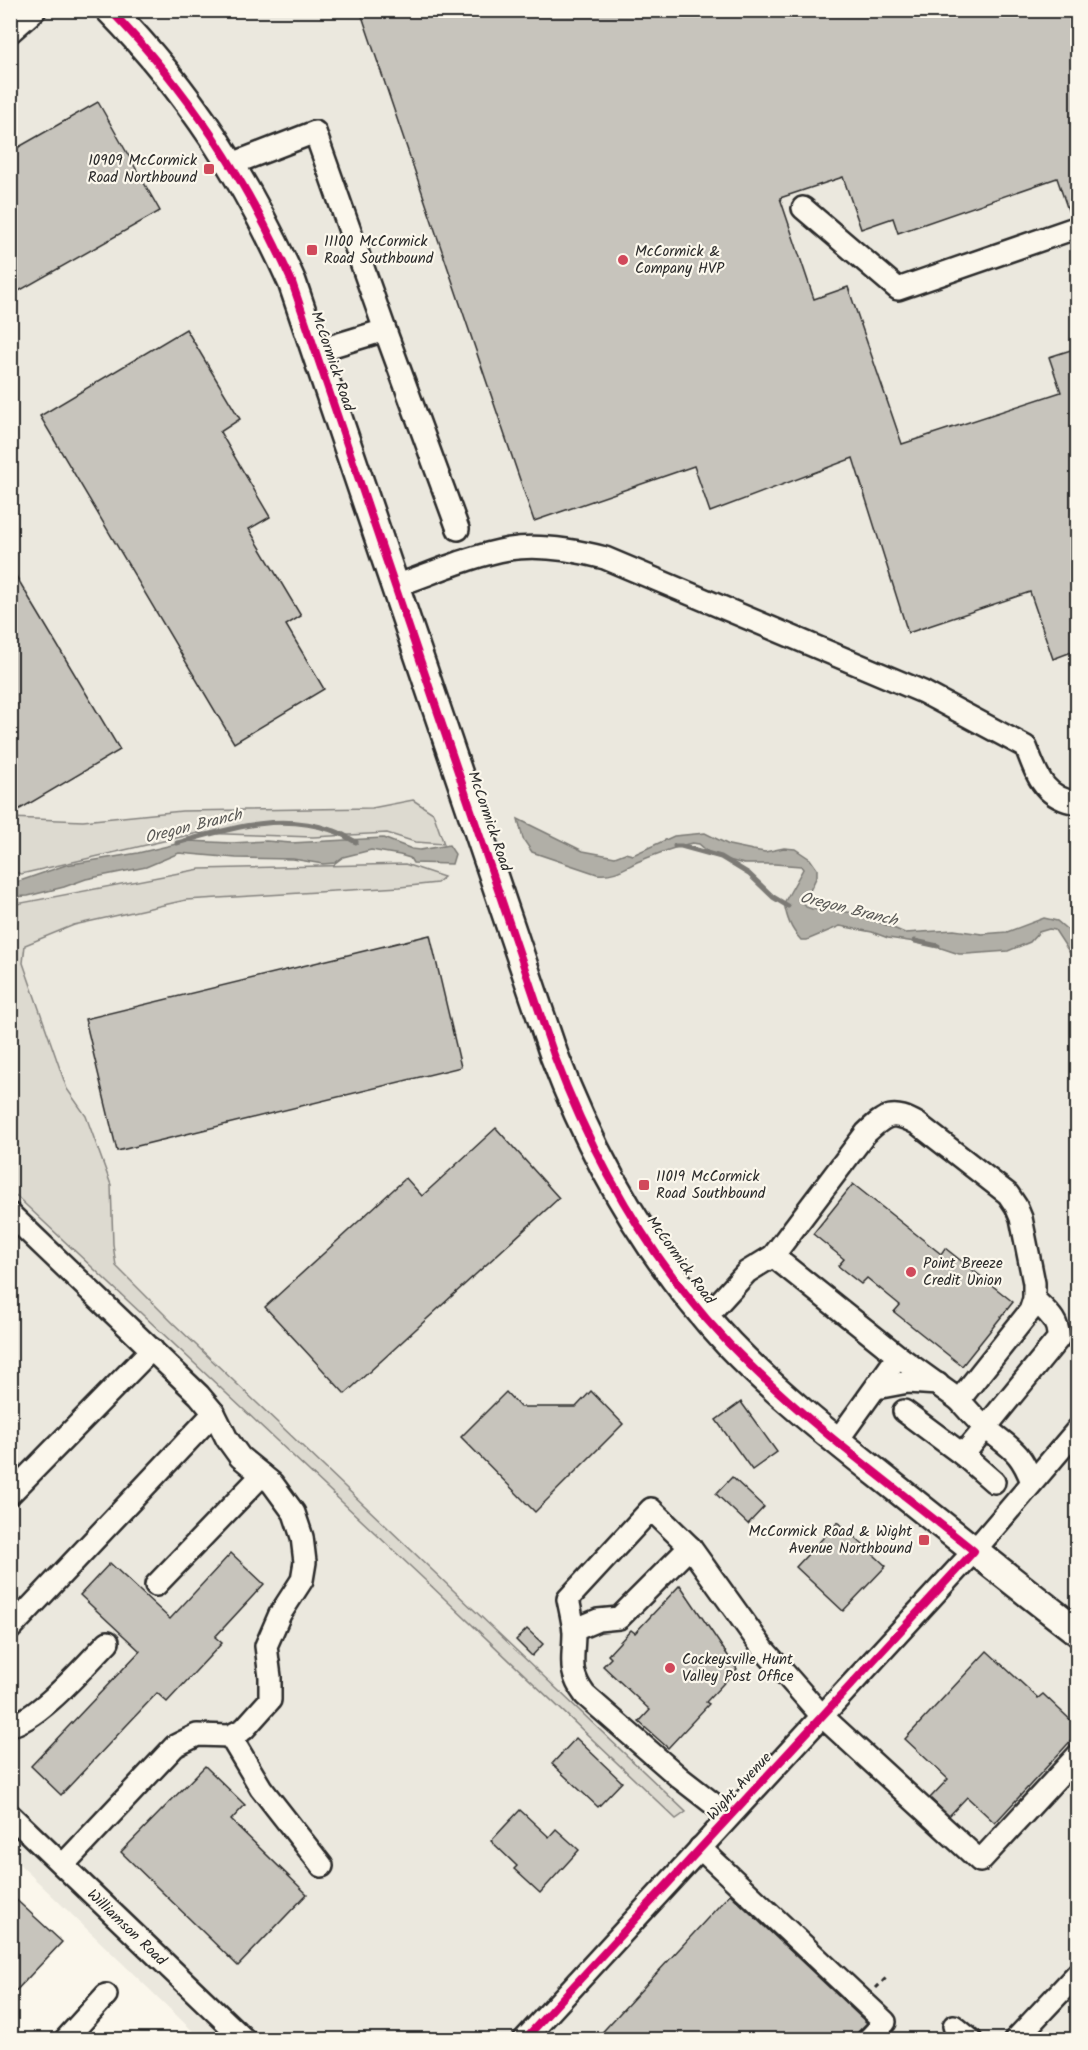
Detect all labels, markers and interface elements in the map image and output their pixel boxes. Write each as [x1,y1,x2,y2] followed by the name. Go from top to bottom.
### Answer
[88,149,198,190] place label: 10909 McCormick Road Northbound
[202,162,216,176] marker: 10909 McCormick Road Northbound
[324,230,434,271] place label: 11100 McCormick Road Southbound
[635,240,725,281] place label: McCormick & Company HVP
[305,243,319,257] marker: 11100 McCormick Road Southbound
[616,253,630,267] marker: McCormick & Company HVP
[304,308,361,415] street label: McCormick Road
[461,768,518,875] street label: McCormick Road
[142,802,246,851] water label: Oregon Branch
[797,885,901,934] water label: Oregon Branch
[656,1165,766,1206] place label: 11019 McCormick Road Southbound
[637,1178,651,1192] marker: 11019 McCormick Road Southbound
[640,1211,721,1310] street label: McCormick Road
[923,1252,1003,1293] place label: Point Breeze Credit Union
[904,1265,918,1279] marker: Point Breeze Credit Union
[749,1520,913,1561] place label: McCormick Road & Wight Avenue Northbound
[917,1533,931,1547] marker: McCormick Road & Wight Avenue Northbound
[682,1648,794,1689] place label: Cockeysville Hunt Valley Post Office
[663,1661,677,1675] marker: Cockeysville Hunt Valley Post Office
[701,1747,778,1826] street label: Wight Avenue
[81,1884,172,1972] street label: Williamson Road

